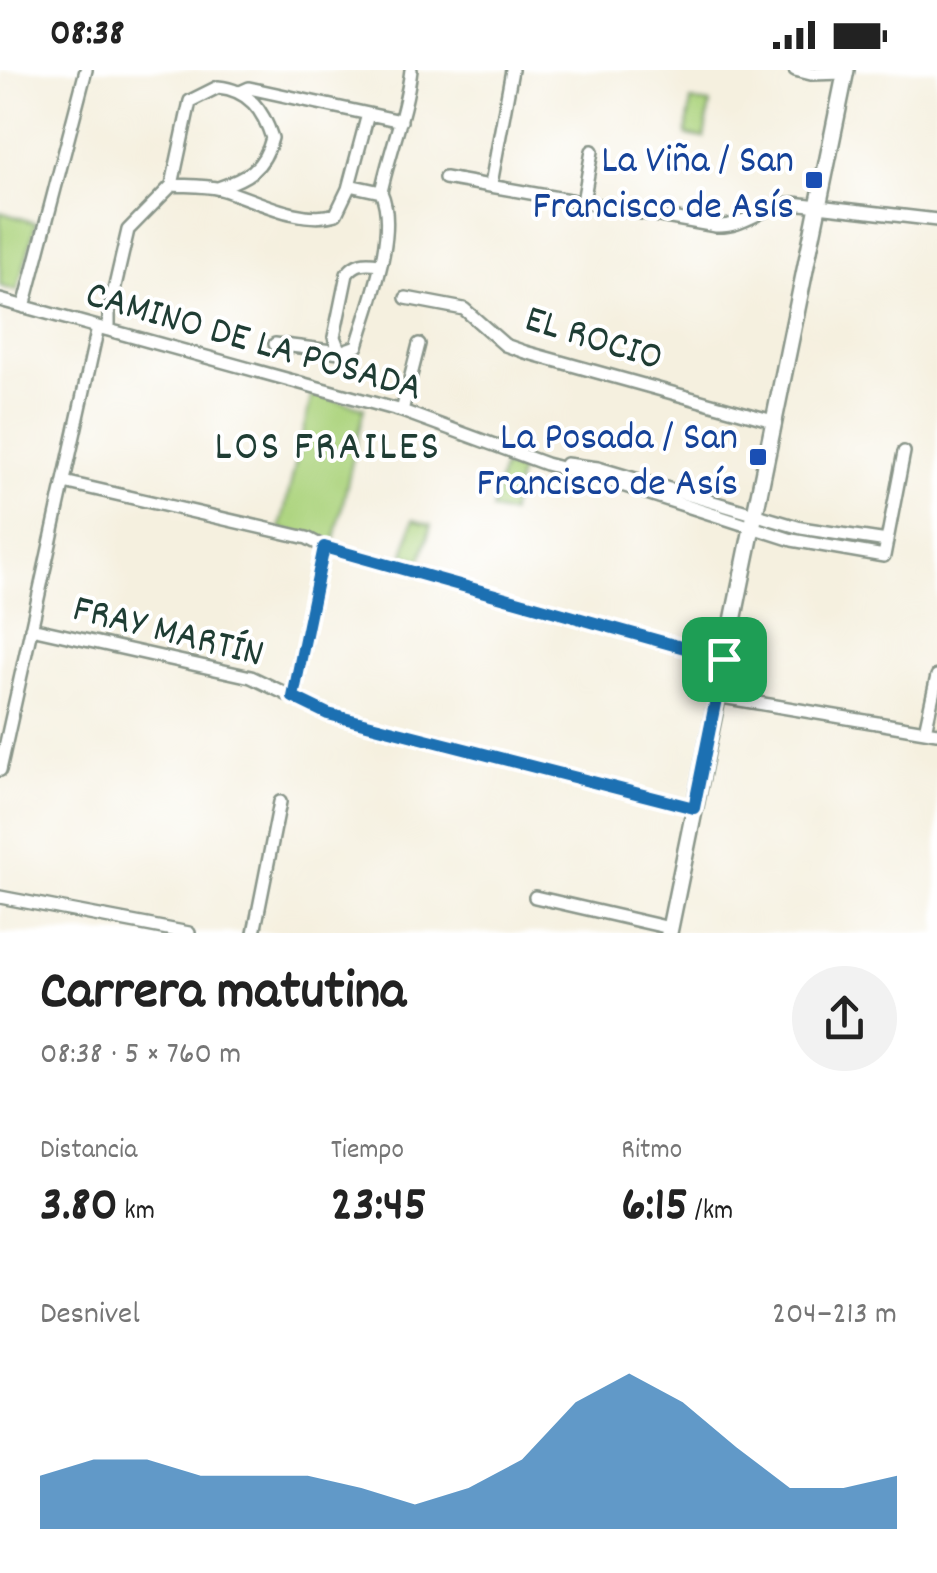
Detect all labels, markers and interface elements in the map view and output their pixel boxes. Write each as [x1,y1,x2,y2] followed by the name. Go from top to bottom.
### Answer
[50,8,124,63] text: 08:38
[532,135,794,238] place label: La Viña / San Francisco de Asís
[803,169,825,191] marker: La Viña / San Francisco de Asís
[78,269,428,420] street label: CAMINO DE LA POSADA
[517,293,669,389] street label: EL ROCIO
[476,412,738,515] place label: La Posada / San Francisco de Asís
[215,420,441,480] district label: LOS FRAILES
[747,446,769,468] marker: La Posada / San Francisco de Asís
[66,583,269,686] street label: FRAY MARTÍN
[682,617,767,702] pin
[697,632,752,687] icon: arrive
[40,956,406,1035] text: Carrera matutina
[792,966,897,1071] button: share
[40,1033,241,1079] text: 08:38 · 5 × 760 m
[40,1132,137,1172] text: Distancia
[331,1132,404,1172] text: Tiempo
[621,1132,682,1172] text: Ritmo
[40,1172,118,1244] text: 3.80
[331,1172,427,1244] text: 23:45
[621,1172,688,1244] text: 6:15
[118,1193,155,1233] text: km
[688,1193,733,1233] text: /km
[40,1293,140,1339] text: Desnivel
[772,1293,897,1339] text: 204–213 m

